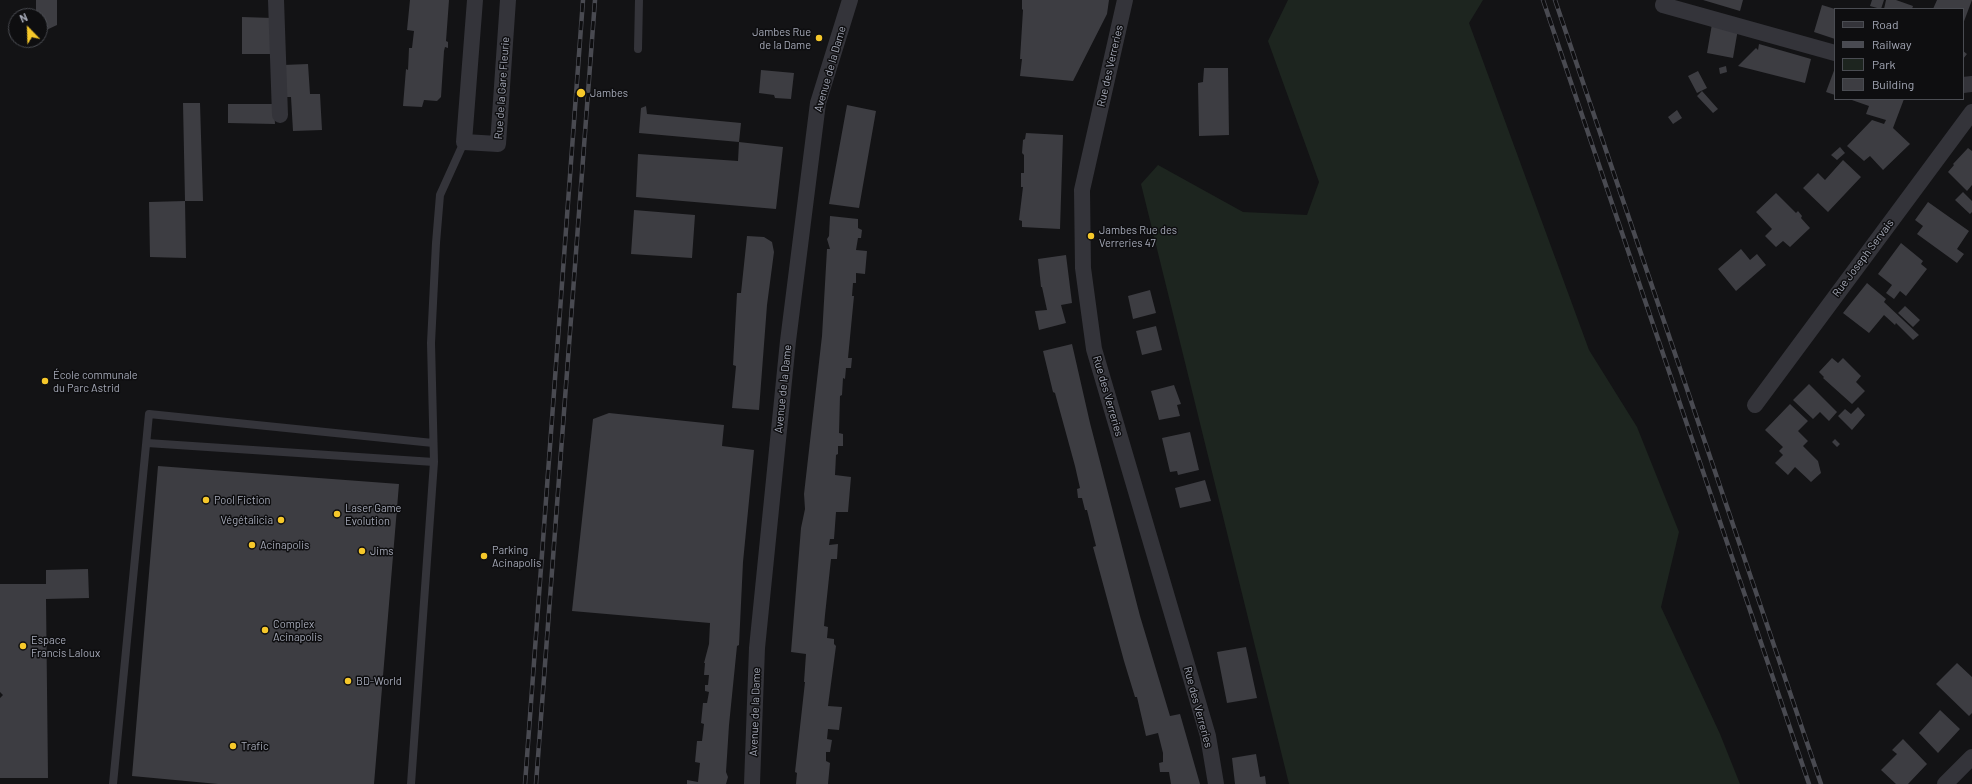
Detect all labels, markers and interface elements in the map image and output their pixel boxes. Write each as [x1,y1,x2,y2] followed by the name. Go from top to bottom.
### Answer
[8,8,48,48] north arrow
[1834,8,1964,100] legend
[18,10,29,25] text: N
[1872,17,1899,31] text: Road
[811,24,849,114] street label: Avenue de la Dame
[1094,24,1126,108] street label: Rue des Verreries
[752,25,811,51] place label: Jambes Rue de la Dame
[814,33,824,43] marker: Jambes Rue de la Dame
[492,36,512,140] street label: Rue de la Gare Fleurie
[1872,37,1911,51] text: Railway
[1872,57,1896,71] text: Park
[1872,77,1914,91] text: Building
[590,86,628,100] place label: Jambes
[575,87,587,99] marker: Jambes
[1830,217,1896,299] street label: Rue Joseph Servais
[1099,223,1177,249] place label: Jambes Rue des Verreries 47
[1086,231,1096,241] marker: Jambes Rue des Verreries 47
[772,344,794,434] street label: Avenue de la Dame
[1090,354,1126,438] street label: Rue des Verreries
[53,368,138,394] place label: École communale du Parc Astrid
[40,376,50,386] marker: École communale du Parc Astrid
[214,493,271,507] place label: Pool Fiction
[201,495,211,505] marker: Pool Fiction
[345,501,401,527] place label: Laser Game Evolution
[332,509,342,519] marker: Laser Game Evolution
[220,513,273,527] place label: Végétalicia
[276,515,286,525] marker: Végétalicia
[260,538,309,552] place label: Acinapolis
[247,540,257,550] marker: Acinapolis
[492,543,541,569] place label: Parking Acinapolis
[370,544,394,558] place label: Jims
[357,546,367,556] marker: Jims
[479,551,489,561] marker: Parking Acinapolis
[273,617,322,643] place label: Complex Acinapolis
[260,625,270,635] marker: Complex Acinapolis
[31,633,100,659] place label: Espace Francis Laloux
[18,641,28,651] marker: Espace Francis Laloux
[1181,665,1215,749] street label: Rue des Verreries
[747,667,763,757] street label: Avenue de la Dame
[356,674,402,688] place label: BD-World
[343,676,353,686] marker: BD-World
[241,739,269,753] place label: Trafic
[228,741,238,751] marker: Trafic

